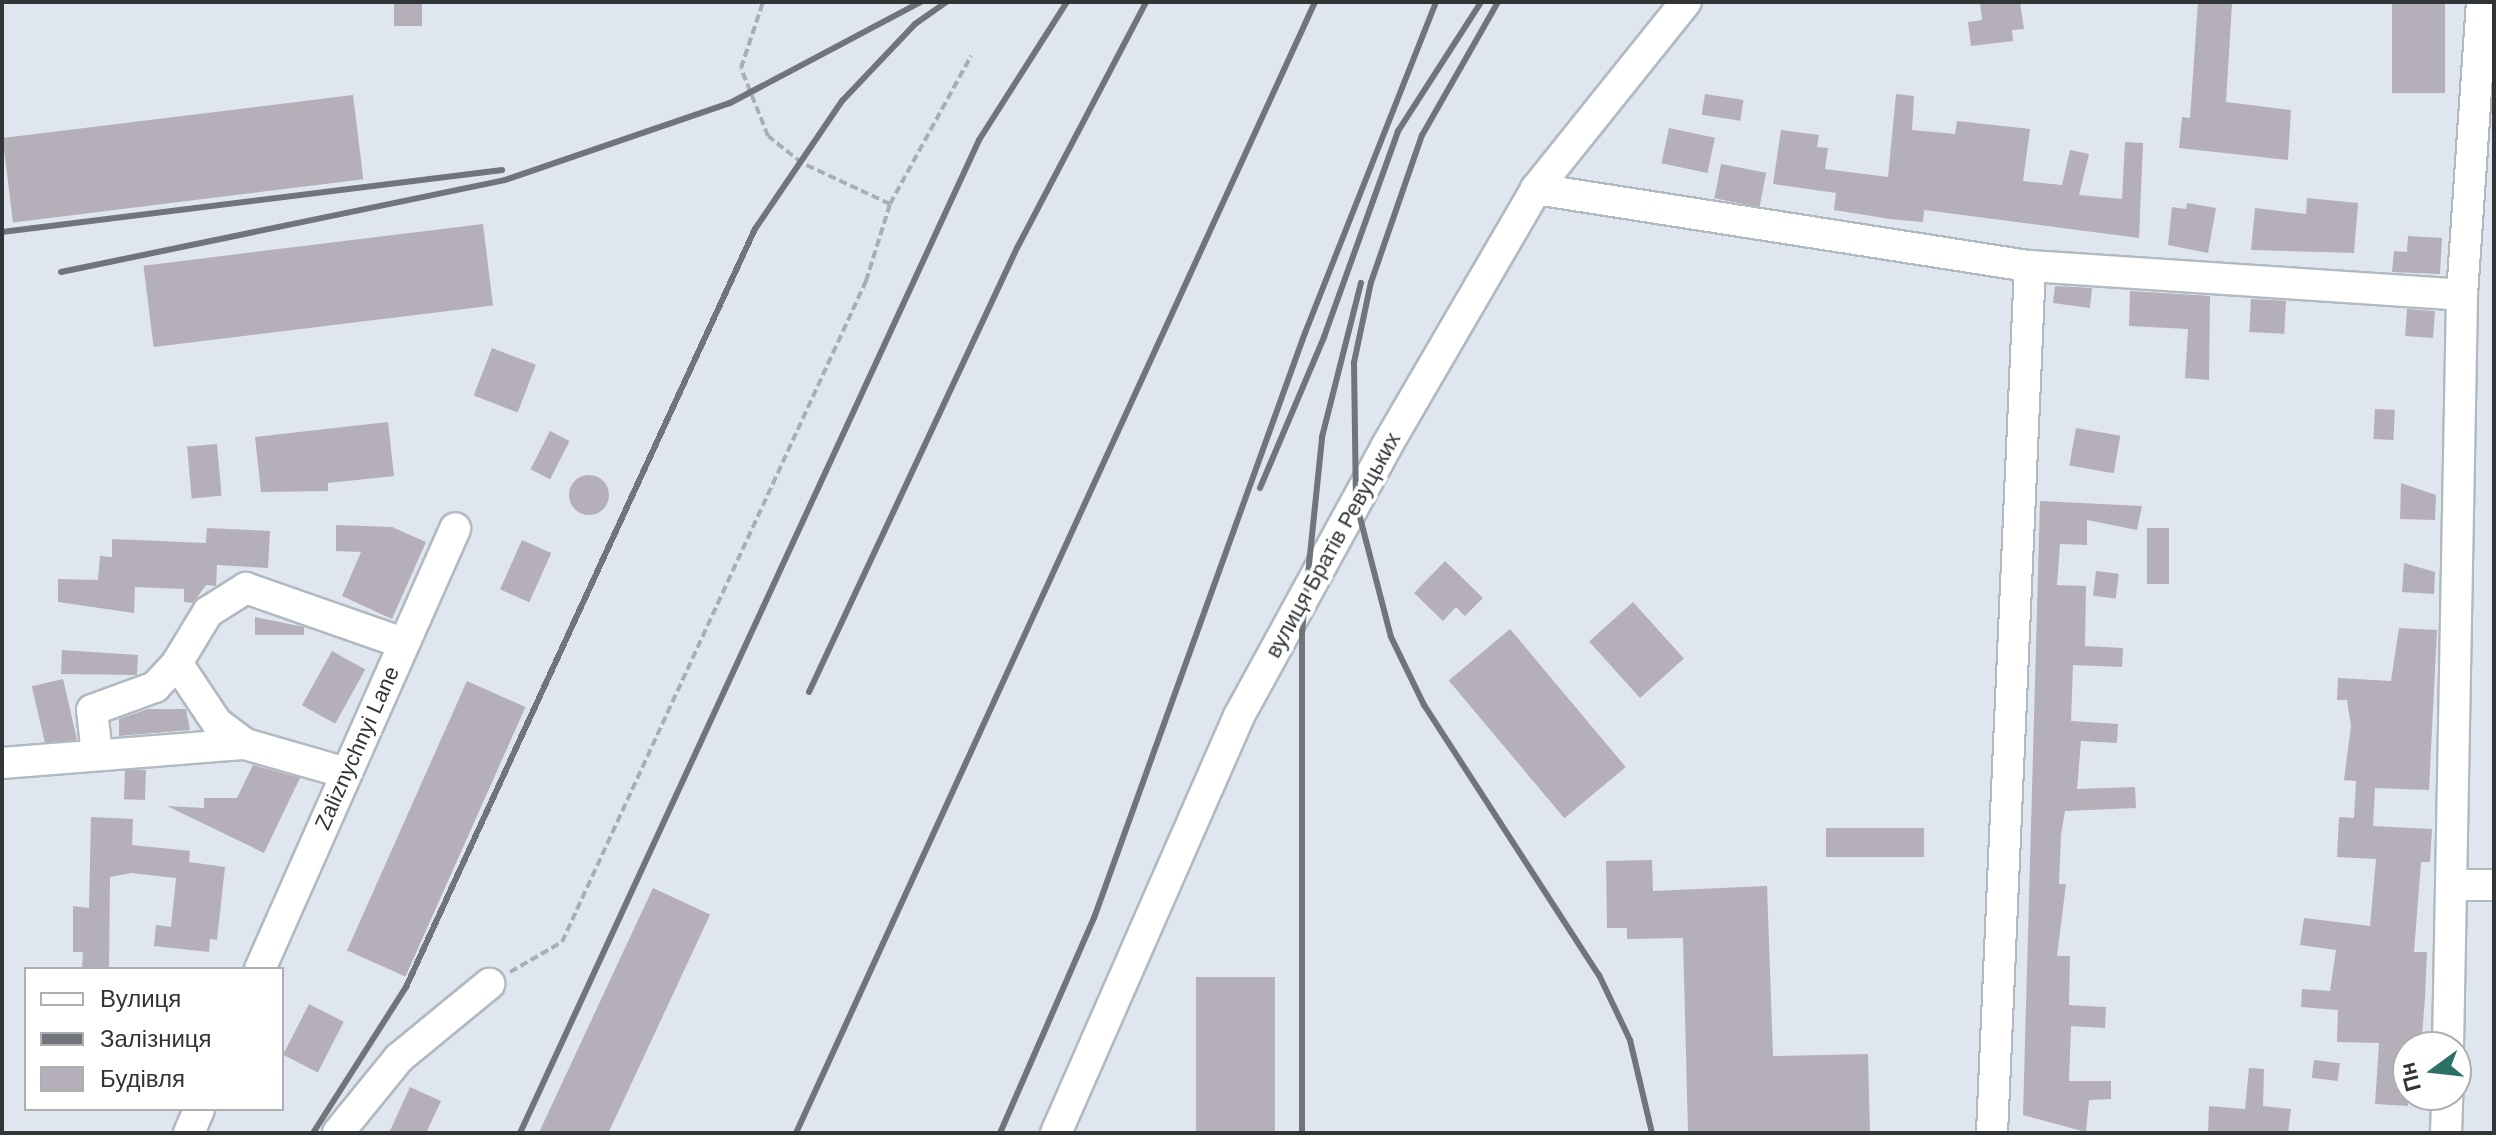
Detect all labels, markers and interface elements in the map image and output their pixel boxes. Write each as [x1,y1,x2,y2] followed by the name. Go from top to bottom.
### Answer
[1260,428,1406,662] street label: вулиця Братів Ревуцьких
[309,662,405,834] street label: Zaliznychnyi Lane
[24,967,284,1111] legend
[100,985,181,1012] text: Вулиця
[100,1025,212,1052] text: Залізниця
[2392,1031,2472,1111] north arrow
[2394,1060,2426,1094] text: Пн
[100,1065,185,1092] text: Будівля

